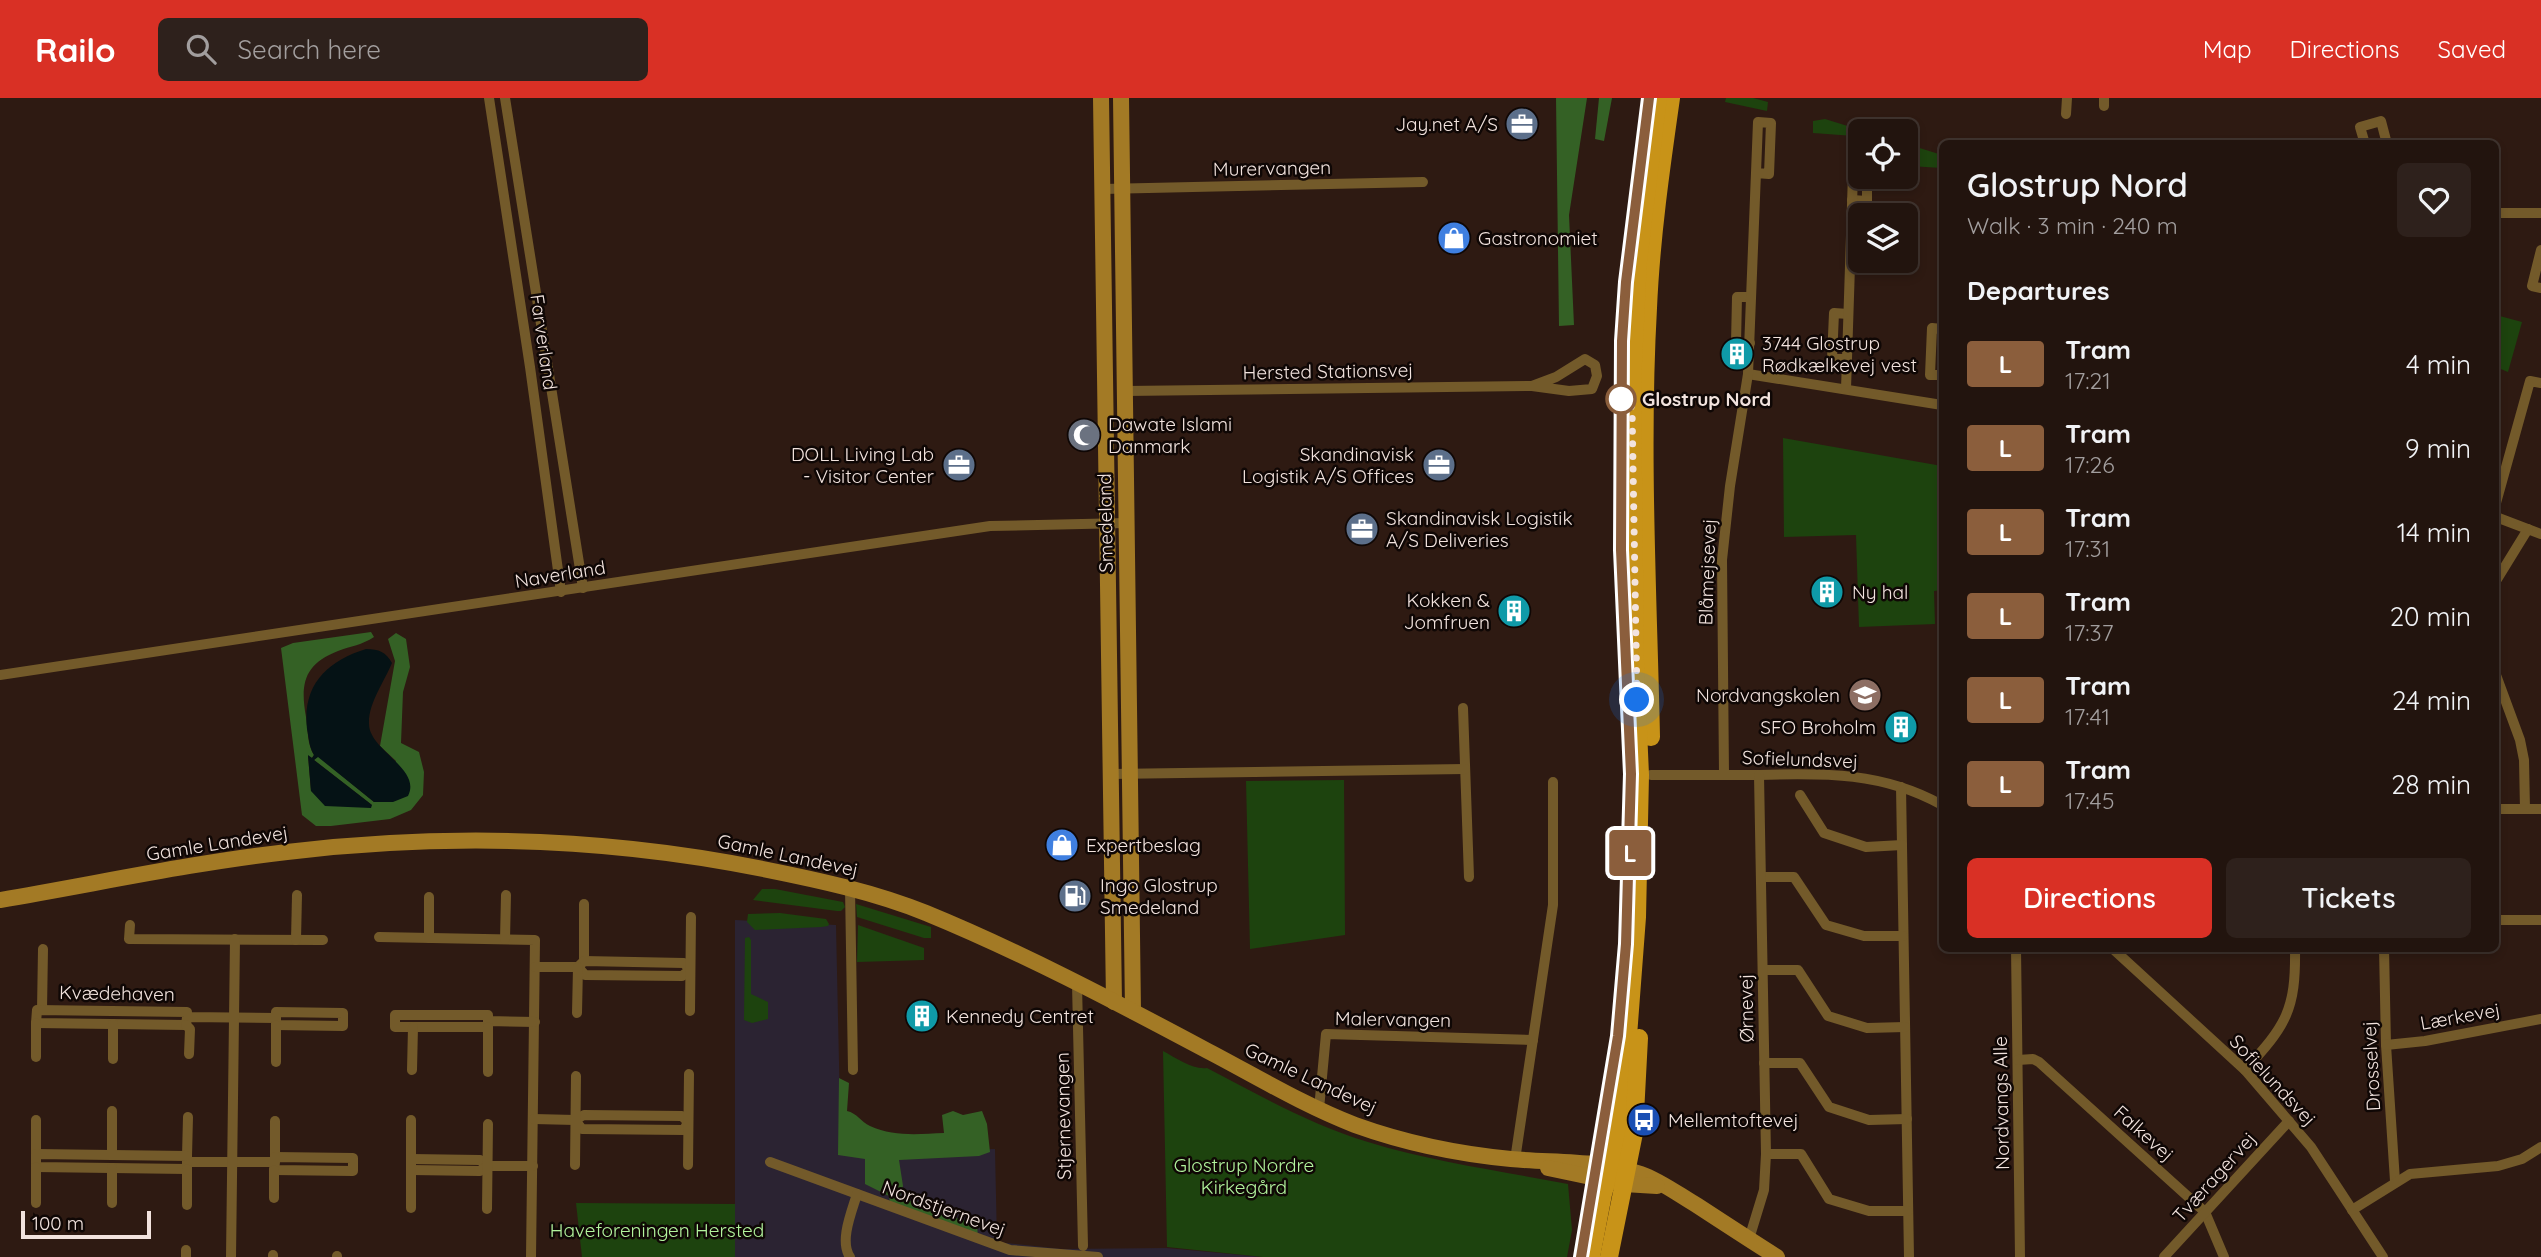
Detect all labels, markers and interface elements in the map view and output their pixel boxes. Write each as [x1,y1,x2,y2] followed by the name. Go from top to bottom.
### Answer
[158,18,648,81] search box
[35,29,116,70] text: Railo
[182,30,220,68] icon: search
[238,33,381,66] text: Search here
[2203,34,2252,64] text: Map
[2290,34,2400,64] text: Directions
[2438,34,2506,64] text: Saved
[1503,105,1541,143] office icon: Jay.net A/S
[1395,112,1498,136] place label: Jay.net A/S
[1848,119,1918,273] map controls
[1848,119,1918,189] button: locate
[1213,155,1331,181] street label: Murervangen
[2397,163,2471,237] button: heart
[1967,164,2188,205] text: Glostrup Nord
[1848,203,1918,273] button: layers
[1967,211,2178,240] text: Walk · 3 min · 240 m
[1435,219,1473,257] shop icon: Gastronomiet
[1478,226,1598,250] place label: Gastronomiet
[1967,274,2110,307] text: Departures
[525,293,563,391] street label: Farverland
[1762,331,1917,377] place label: 3744 Glostrup Rødkælkevej vest
[2065,333,2131,366] text: Tram
[1718,335,1756,373] building icon: 3744 Glostrup Rødkælkevej vest
[2406,348,2471,381] text: 4 min
[1999,349,2012,379] text: L
[1242,358,1414,384] street label: Hersted Stationsvej
[2065,366,2111,395] text: 17:21
[1606,384,1636,414] marker: Glostrup Nord
[1642,387,1771,411] place label: Glostrup Nord
[1108,412,1232,458] place label: Dawate Islami Danmark
[1065,416,1103,454] mosque icon: Dawate Islami Danmark
[2065,417,2131,450] text: Tram
[2405,432,2471,465] text: 9 min
[1999,433,2012,463] text: L
[791,442,935,488] place label: DOLL Living Lab - Visitor Center
[1242,442,1414,488] place label: Skandinavisk Logistik A/S Offices
[940,446,978,484] office icon: DOLL Living Lab - Visitor Center
[1420,446,1458,484] office icon: Skandinavisk Logistik A/S Offices
[2065,450,2115,479] text: 17:26
[1092,473,1118,573] street label: Smedeland
[2065,501,2131,534] text: Tram
[1386,506,1573,552] place label: Skandinavisk Logistik A/S Deliveries
[1343,510,1381,548] office icon: Skandinavisk Logistik A/S Deliveries
[2397,516,2471,549] text: 14 min
[1999,517,2012,547] text: L
[1693,518,1721,626] street label: Blåmejsevej
[2065,534,2110,563] text: 17:31
[513,555,607,593] street label: Naverland
[1808,573,1846,611] building icon: Ny hal
[1852,580,1909,604] place label: Ny hal
[2065,585,2131,618] text: Tram
[1404,588,1490,634] place label: Kokken & Jomfruen
[1495,592,1533,630] building icon: Kokken & Jomfruen
[2390,600,2471,633] text: 20 min
[1999,601,2012,631] text: L
[2065,618,2113,647] text: 17:37
[2065,669,2131,702] text: Tram
[1846,676,1884,714] school or university icon: Nordvangskolen
[1619,682,1654,717] your location
[1696,683,1840,707] place label: Nordvangskolen
[2392,684,2471,717] text: 24 min
[1999,685,2012,715] text: L
[2065,702,2110,731] text: 17:41
[1882,708,1920,746] building icon: SFO Broholm
[1760,715,1876,739] place label: SFO Broholm
[1742,745,1858,773] street label: Sofielundsvej
[2065,753,2131,786] text: Tram
[2391,768,2471,801] text: 28 min
[1999,769,2012,799] text: L
[2065,786,2114,815] text: 17:45
[145,820,289,866] street label: Gamle Landevej
[1043,826,1081,864] shop icon: Expertbeslag
[716,828,860,882] street label: Gamle Landevej
[1607,830,1653,876] line badge: L
[1086,833,1201,857] place label: Expertbeslag
[1623,838,1637,868] text: L
[1967,858,2212,938] button: Directions
[2226,858,2471,938] button: Tickets
[1100,873,1218,919] place label: Ingo Glostrup Smedeland
[1056,877,1094,915] fuel station icon: Ingo Glostrup Smedeland
[1733,974,1759,1042] street label: Ørnevej
[59,980,175,1006] street label: Kvædehaven
[903,997,941,1035] building icon: Kennedy Centret
[2418,997,2502,1035] street label: Lærkevej
[946,1004,1094,1028] place label: Kennedy Centret
[1335,1006,1451,1032] street label: Malervangen
[2357,1020,2385,1112] street label: Drosselvej
[2225,1029,2321,1131] street label: Sofielundsvej
[1988,1036,2014,1170] street label: Nordvangs Alle
[1241,1037,1381,1119] street label: Gamle Landevej
[1050,1052,1076,1180] street label: Stjernevangen
[2109,1100,2179,1166] street label: Falkevej
[1625,1101,1663,1139] bus stop icon: Mellemtoftevej
[1668,1108,1799,1132] place label: Mellemtoftevej
[2167,1127,2261,1227] street label: Tværagervej
[1174,1153,1314,1199] park label: Glostrup Nordre Kirkegård
[879,1175,1009,1241] street label: Nordstjernevej
[21,1208,150,1240] scale bar
[32,1211,84,1235] text: 100 m
[550,1218,764,1242] park label: Haveforeningen Hersted

